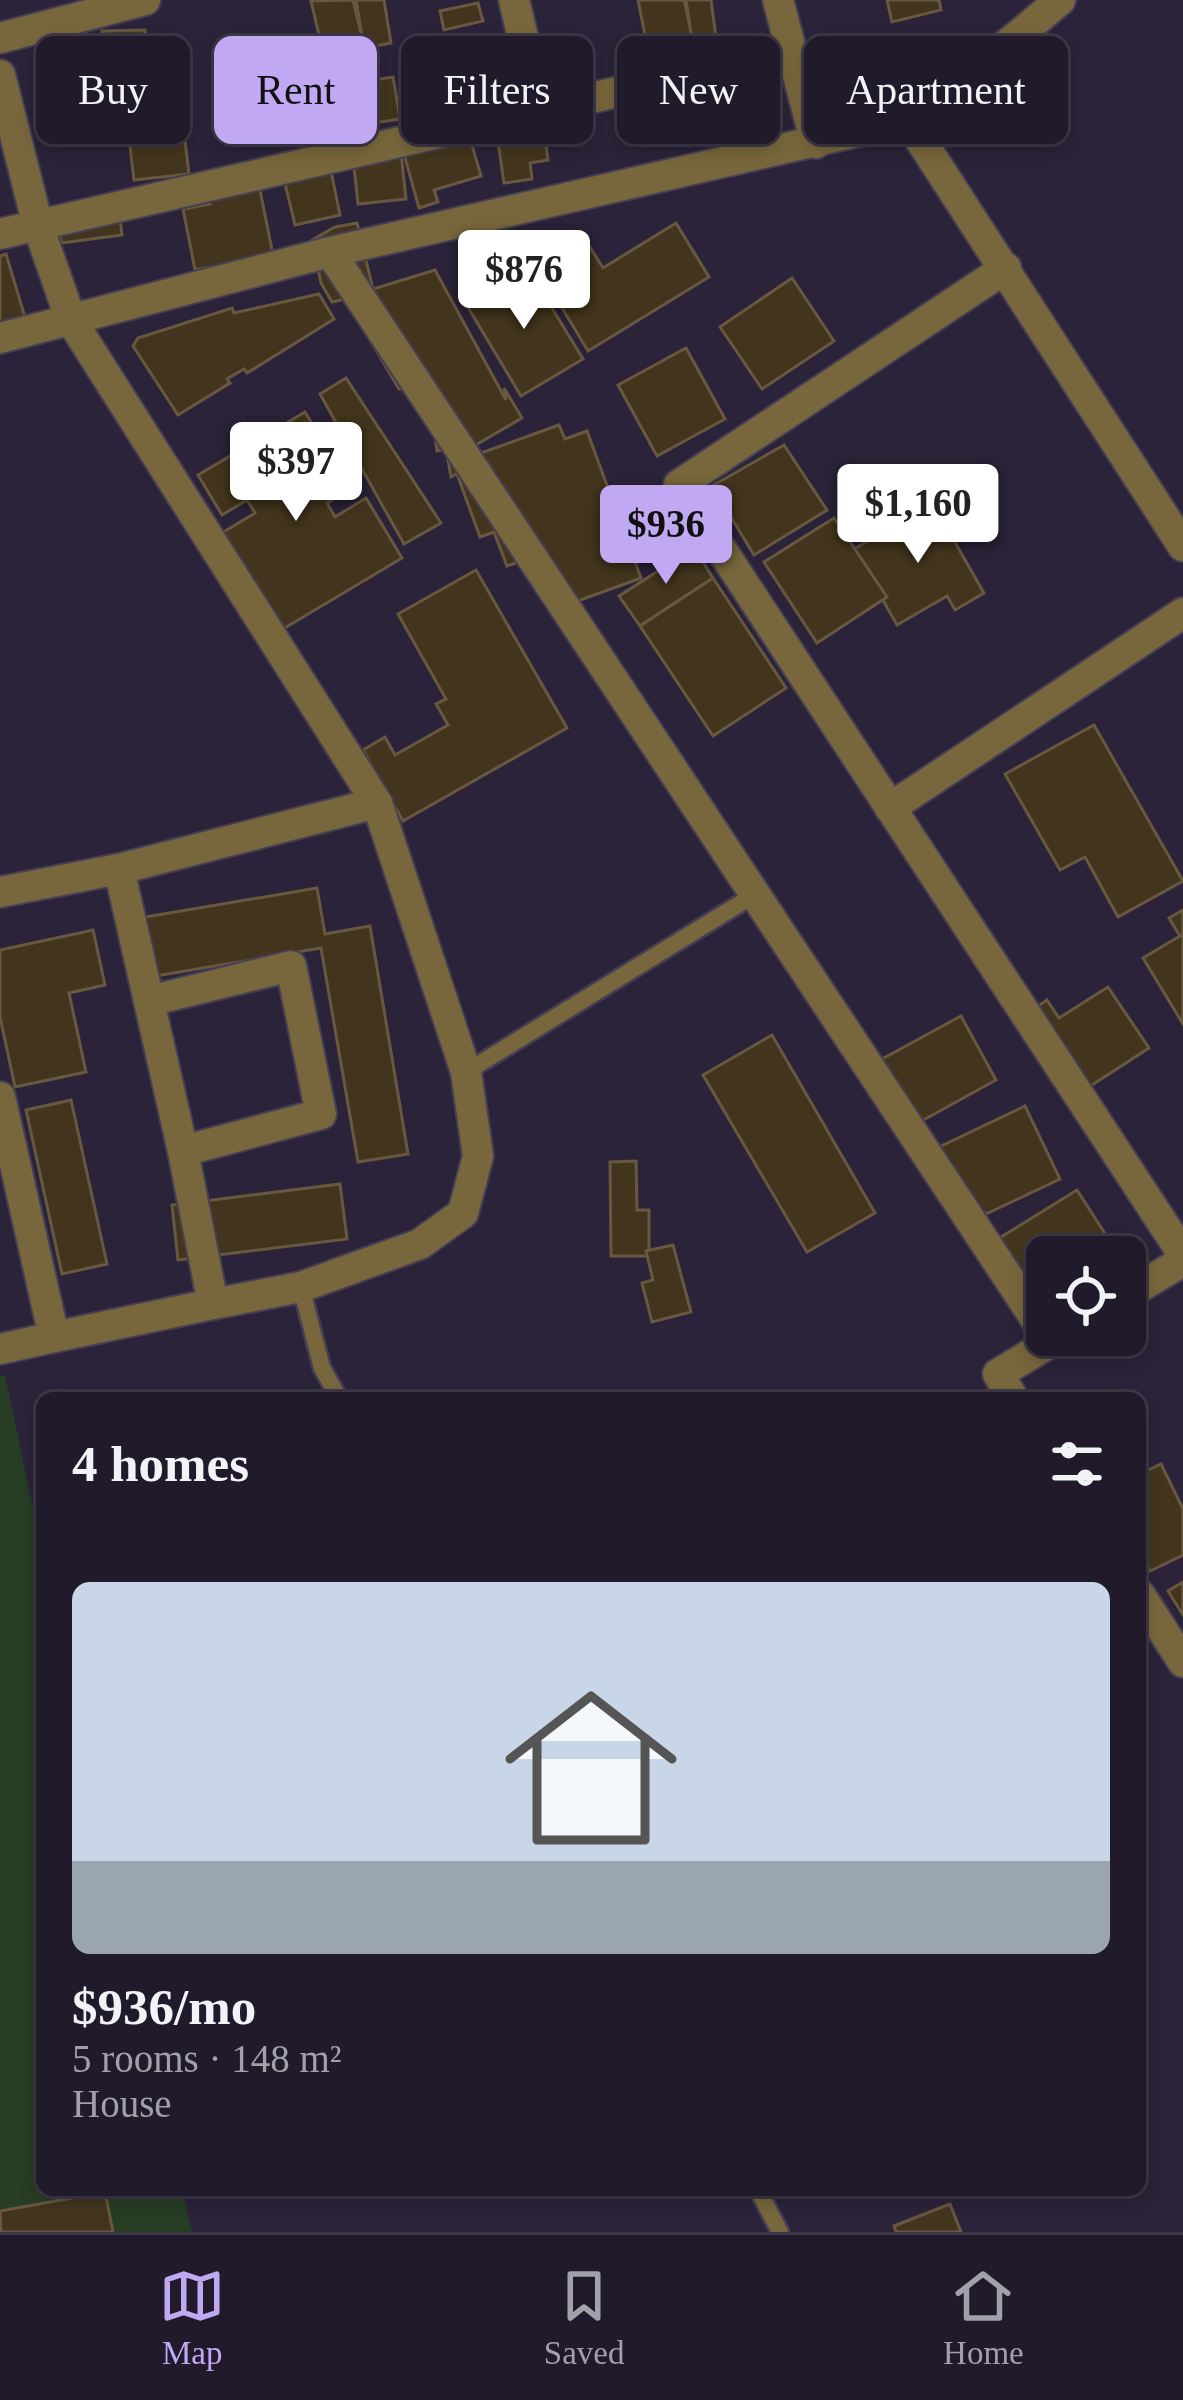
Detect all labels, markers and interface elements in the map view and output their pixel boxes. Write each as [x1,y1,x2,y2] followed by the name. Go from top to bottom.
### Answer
[36,36,190,144] chip: Buy
[214,36,377,144] chip: Rent
[401,36,593,144] chip: Filters
[617,36,780,144] chip: New
[804,36,1068,144] chip: Apartment
[453,230,595,332] pin: $876
[485,247,563,290] text: $876
[225,422,367,524] pin: $397
[257,439,335,482] text: $397
[820,464,1016,566] pin: $1,160
[864,481,972,524] text: $1,160
[595,485,737,587] pin: $936
[627,502,705,545] text: $936
[1026,1236,1146,1356] map controls
[1026,1236,1146,1356] button: locate
[1044,1431,1110,1497] icon: filters
[72,1436,249,1492] text: 4 homes
[483,1660,699,1876] icon: home
[72,1979,256,2035] text: $936/mo
[72,2037,342,2080] text: 5 rooms · 148 m²
[72,2082,172,2125] text: House
[159,2263,225,2372] tab: Map
[544,2263,625,2372] tab: Saved
[943,2263,1024,2372] tab: Home

